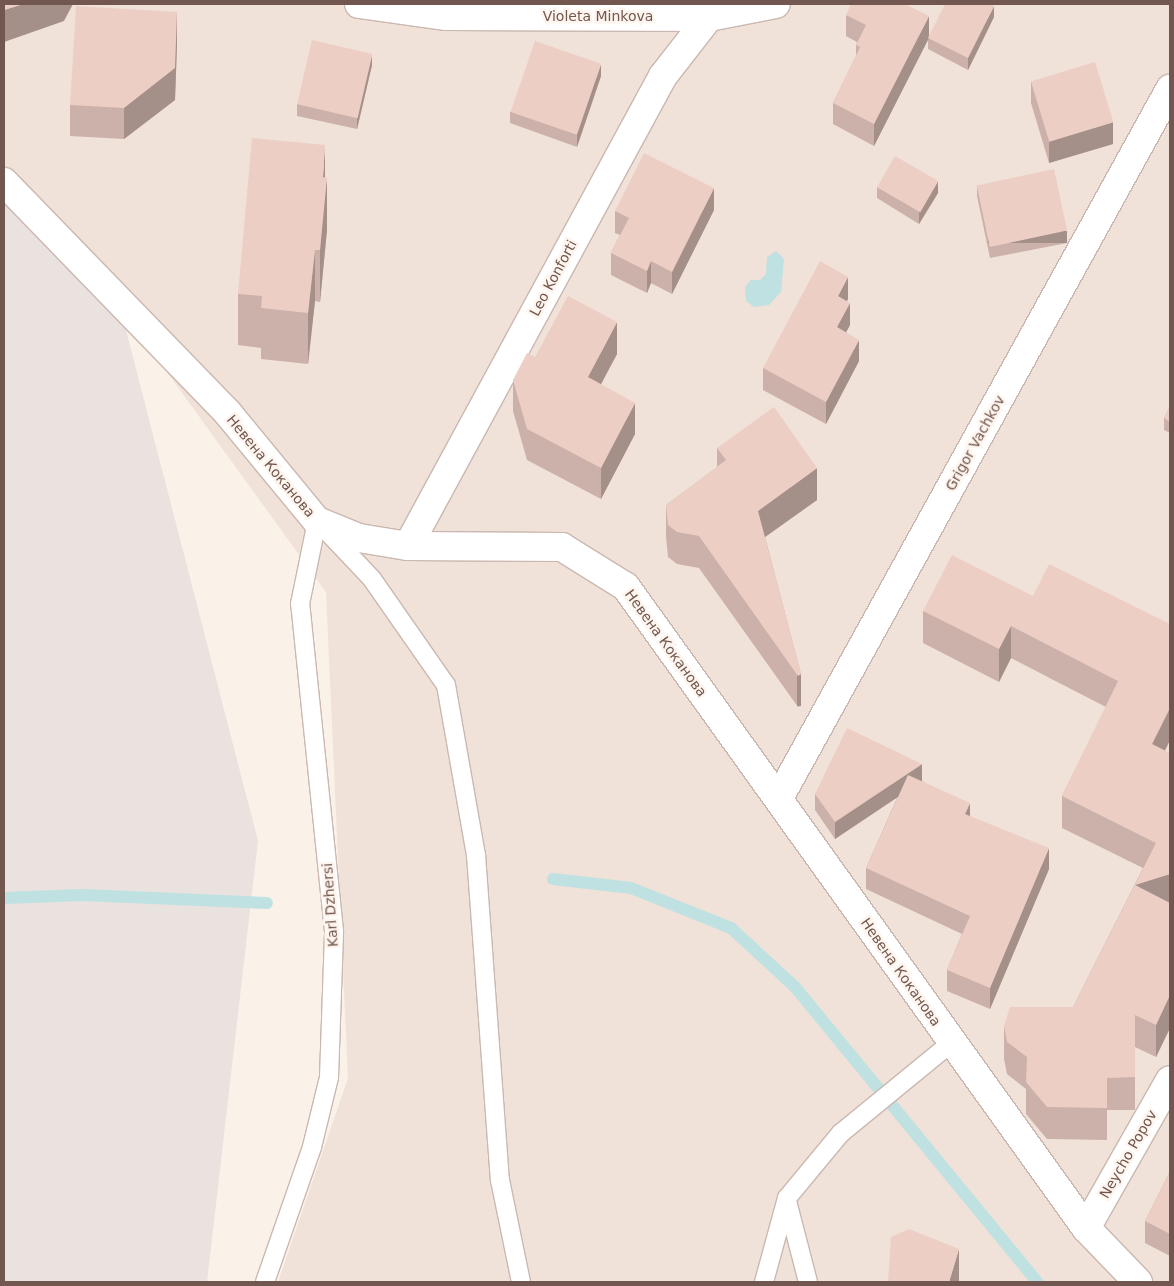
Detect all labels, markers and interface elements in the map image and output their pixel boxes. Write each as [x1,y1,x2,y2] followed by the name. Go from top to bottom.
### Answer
[543,8,653,24] street label: Violeta Minkova
[526,237,580,319] street label: Leo Konforti
[942,392,1008,494] street label: Grigor Vachkov
[223,411,319,521] street label: Невена Коканова
[622,586,710,700] street label: Невена Коканова
[319,862,341,948] street label: Karl Dzhersi
[857,915,945,1029] street label: Невена Коканова
[1096,1107,1160,1201] street label: Neycho Popov

